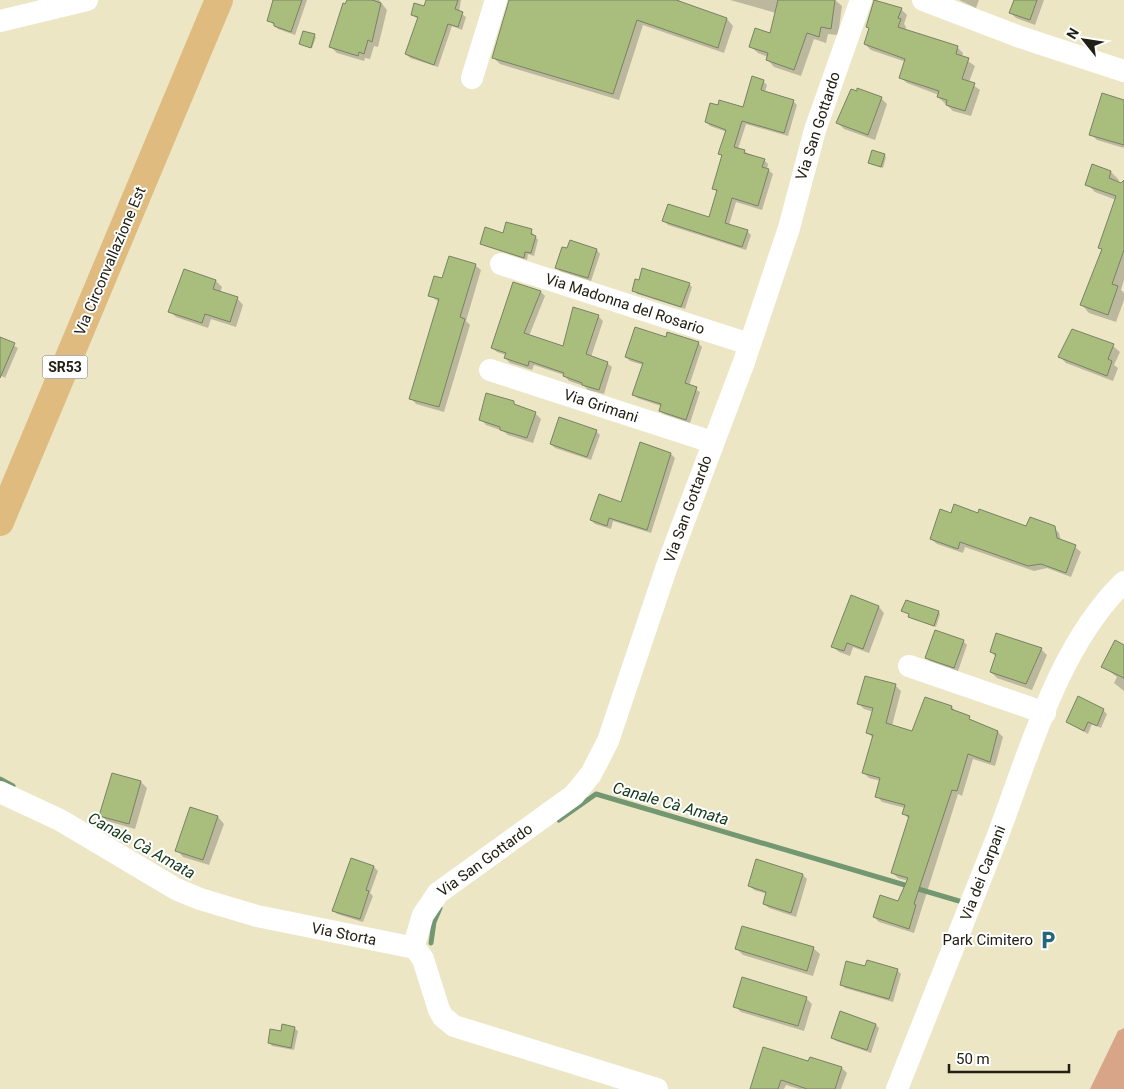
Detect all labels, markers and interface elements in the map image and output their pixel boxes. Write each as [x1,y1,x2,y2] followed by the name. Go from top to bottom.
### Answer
[1059,15,1109,65] north arrow
[1063,25,1082,42] text: N
[792,70,844,182] street label: Via San Gottardo
[71,184,150,338] street label: Via Circonvallazione Est
[543,270,707,338] street label: Via Madonna del Rosario
[42,356,88,378] road number: SR53
[561,385,641,427] street label: Via Grimani
[660,453,716,565] street label: Via San Gottardo
[611,778,731,829] water label: Canale Cà Amata
[85,808,199,883] water label: Canale Cà Amata
[434,820,536,900] street label: Via San Gottardo
[957,823,1009,923] street label: Via dei Carpani
[310,919,378,949] street label: Via Storta
[1037,929,1059,951] parking icon: Park Cimitero
[942,931,1033,949] place label: Park Cimitero
[949,1042,1069,1074] scale bar
[956,1050,990,1068] text: 50 m

